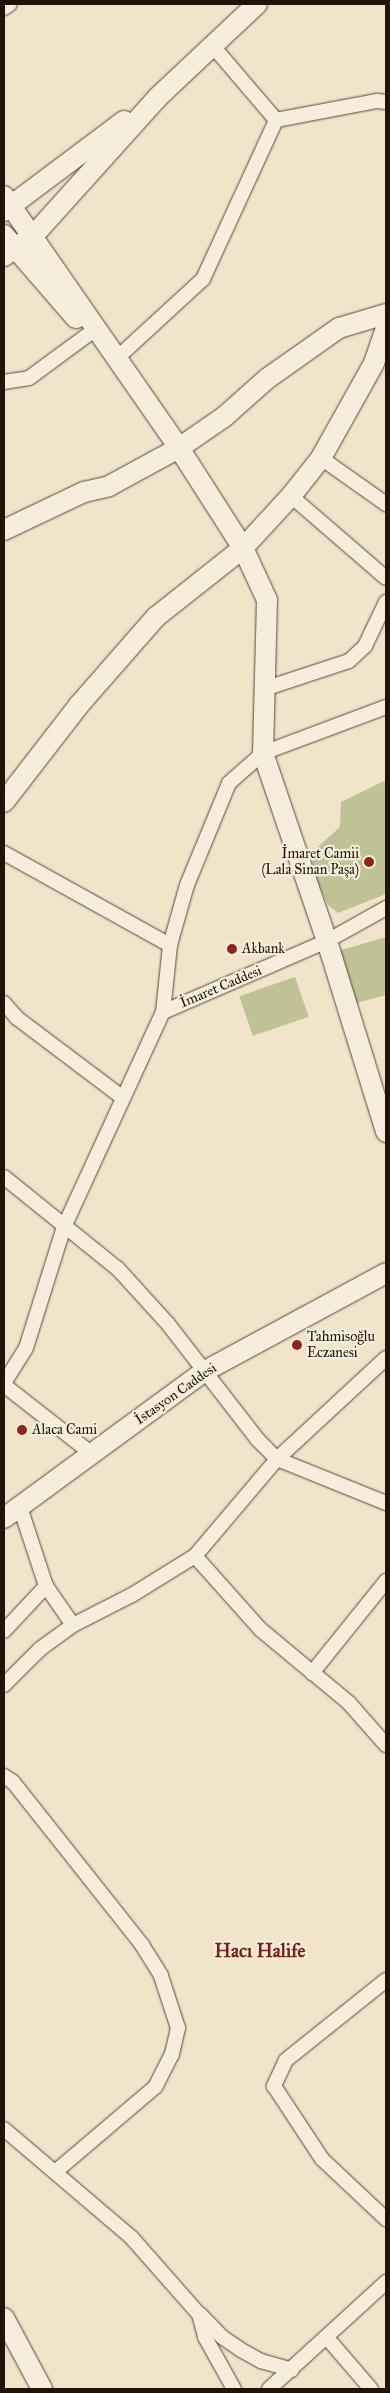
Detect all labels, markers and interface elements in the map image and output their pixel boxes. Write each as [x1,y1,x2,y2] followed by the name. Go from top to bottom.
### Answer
[261,846,359,879] place label: İmaret Camii (Lala Sinan Paşa)
[363,856,375,868] marker: İmaret Camii (Lala Sinan Paşa)
[242,941,285,957] place label: Akbank
[226,943,238,955] marker: Akbank
[178,962,264,1012] street label: İmaret Caddesi
[307,1329,375,1361] place label: Tahmisoğlu Eczanesi
[291,1339,303,1351] marker: Tahmisoğlu Eczanesi
[132,1360,220,1428] street label: İstasyon Caddesi
[32,1422,97,1438] place label: Alaca Cami
[16,1424,28,1436] marker: Alaca Cami
[215,1940,305,1962] district label: Hacı Halife

